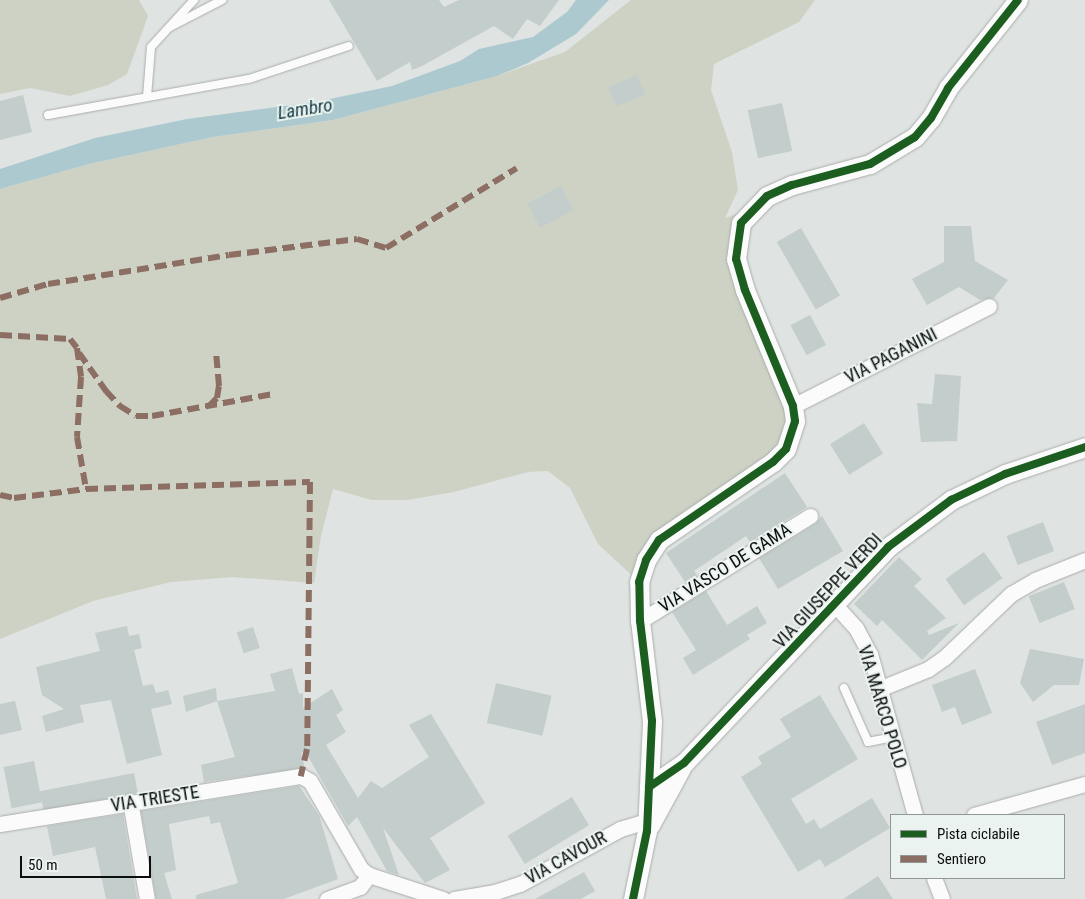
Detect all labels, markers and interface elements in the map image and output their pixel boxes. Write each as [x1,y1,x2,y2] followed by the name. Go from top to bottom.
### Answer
[276,93,334,125] water label: Lambro
[841,324,941,388] street label: VIA PAGANINI
[655,519,795,617] street label: VIA VASCO DE GAMA
[769,529,887,653] street label: VIA GIUSEPPE VERDI
[853,643,911,771] street label: VIA MARCO POLO
[109,781,201,817] street label: VIA TRIESTE
[890,814,1065,879] legend
[937,825,1020,843] text: Pista ciclabile
[522,827,610,889] street label: VIA CAVOUR
[22,846,154,878] scale bar
[937,850,986,868] text: Sentiero
[28,856,58,874] text: 50 m

